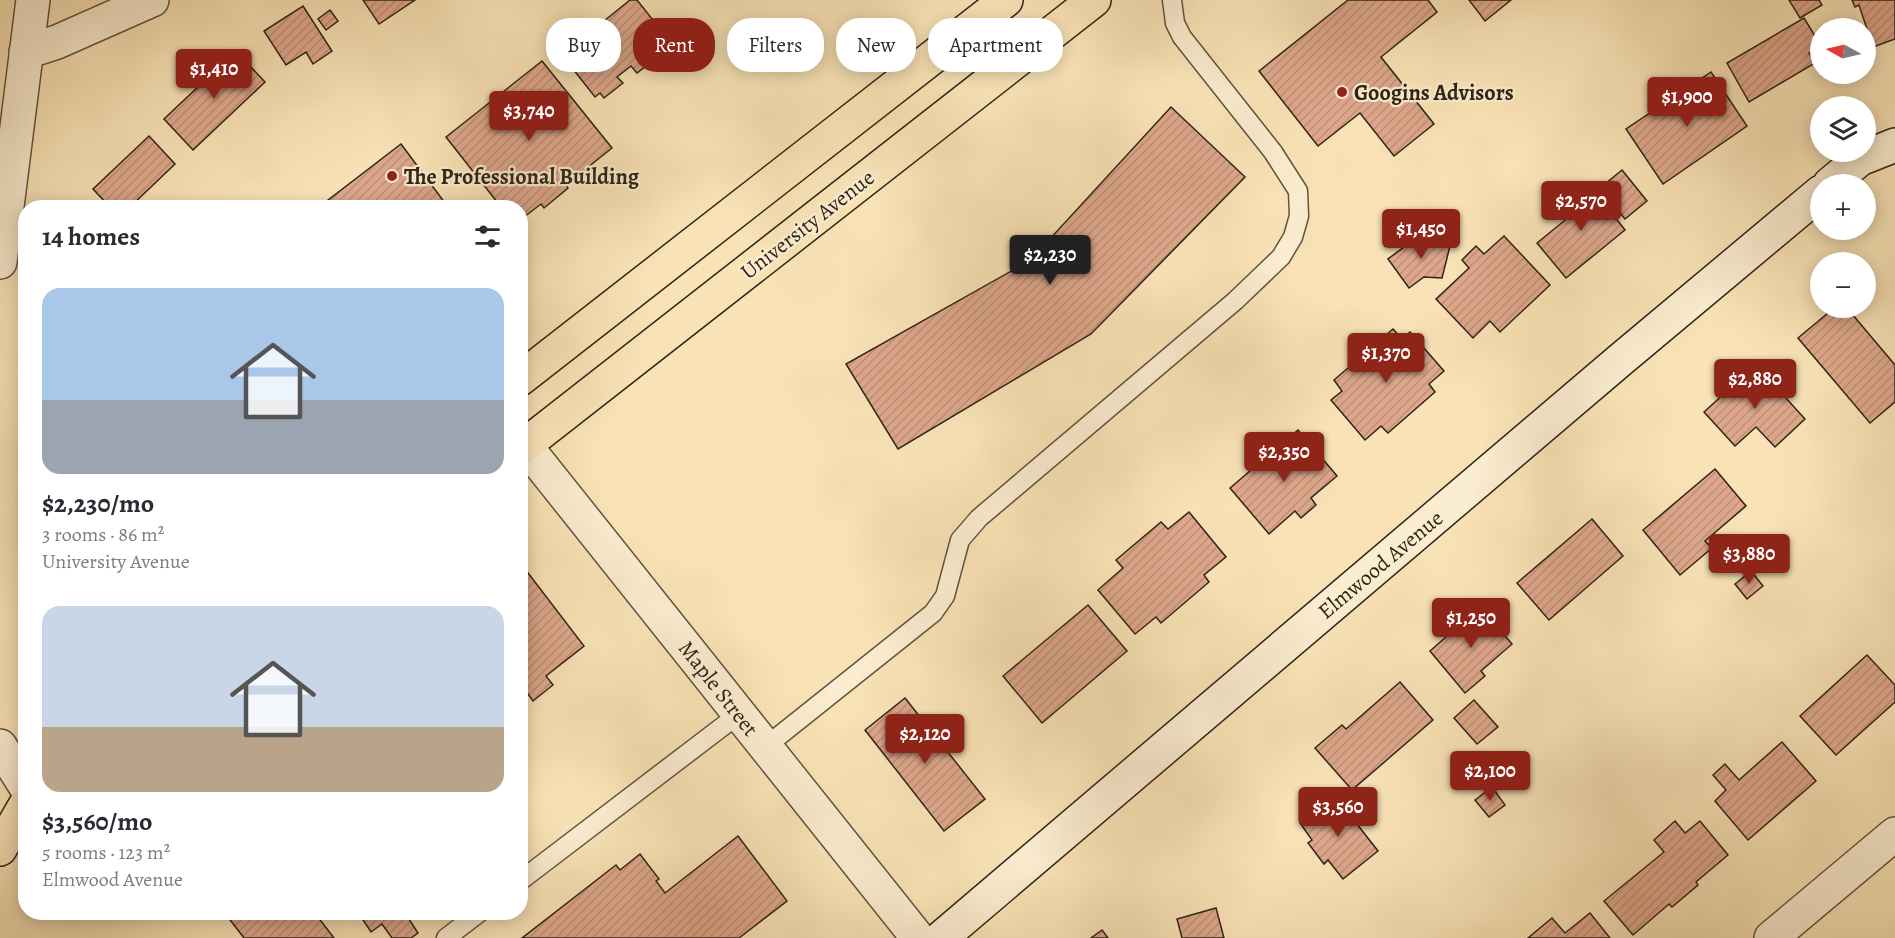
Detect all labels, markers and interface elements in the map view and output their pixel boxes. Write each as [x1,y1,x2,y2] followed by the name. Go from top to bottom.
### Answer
[546,18,621,72] chip: Buy
[633,18,715,72] chip: Rent
[727,18,824,72] chip: Filters
[836,18,916,72] chip: New
[928,18,1063,72] chip: Apartment
[1810,18,1876,84] north arrow
[1810,18,1876,318] map controls
[165,49,263,100] pin: $1,410
[190,55,238,82] text: $1,410
[1638,77,1736,128] pin: $1,900
[1354,78,1514,108] place label: Googins Advisors
[1661,83,1713,110] text: $1,900
[1335,85,1349,99] marker: Googins Advisors
[480,91,578,142] pin: $3,740
[1810,96,1876,162] button: layers
[503,97,555,124] text: $3,740
[404,162,640,192] place label: The Professional Building
[734,163,881,287] street label: University Avenue
[385,169,399,183] marker: The Professional Building
[1810,174,1876,240] button: +
[1532,181,1630,232] pin: $2,570
[1555,187,1607,214] text: $2,570
[1372,209,1470,260] pin: $1,450
[1396,215,1446,242] text: $1,450
[42,219,140,254] text: 14 homes
[471,220,504,253] icon: filters
[1001,235,1099,286] pin: $2,230
[1024,241,1076,268] text: $2,230
[1810,252,1876,318] button: −
[219,327,327,435] icon: home
[1337,333,1435,384] pin: $1,370
[1361,339,1411,366] text: $1,370
[1706,359,1804,410] pin: $2,880
[1728,365,1782,392] text: $2,880
[1235,432,1333,483] pin: $2,350
[1258,438,1310,465] text: $2,350
[42,486,154,521] text: $2,230/mo
[1312,503,1450,626] street label: Elmwood Avenue
[42,521,164,548] text: 3 rooms · 86 m²
[1700,534,1798,585] pin: $3,880
[1723,540,1775,567] text: $3,880
[42,548,190,575] text: University Avenue
[1422,598,1520,649] pin: $1,250
[1446,604,1496,631] text: $1,250
[671,634,765,743] street label: Maple Street
[219,645,327,753] icon: home
[876,714,974,765] pin: $2,120
[899,720,951,747] text: $2,120
[1441,751,1539,802] pin: $2,100
[1464,757,1516,784] text: $2,100
[1289,787,1387,838] pin: $3,560
[1312,793,1364,820] text: $3,560
[42,804,152,839] text: $3,560/mo
[42,839,170,866] text: 5 rooms · 123 m²
[42,866,183,893] text: Elmwood Avenue

